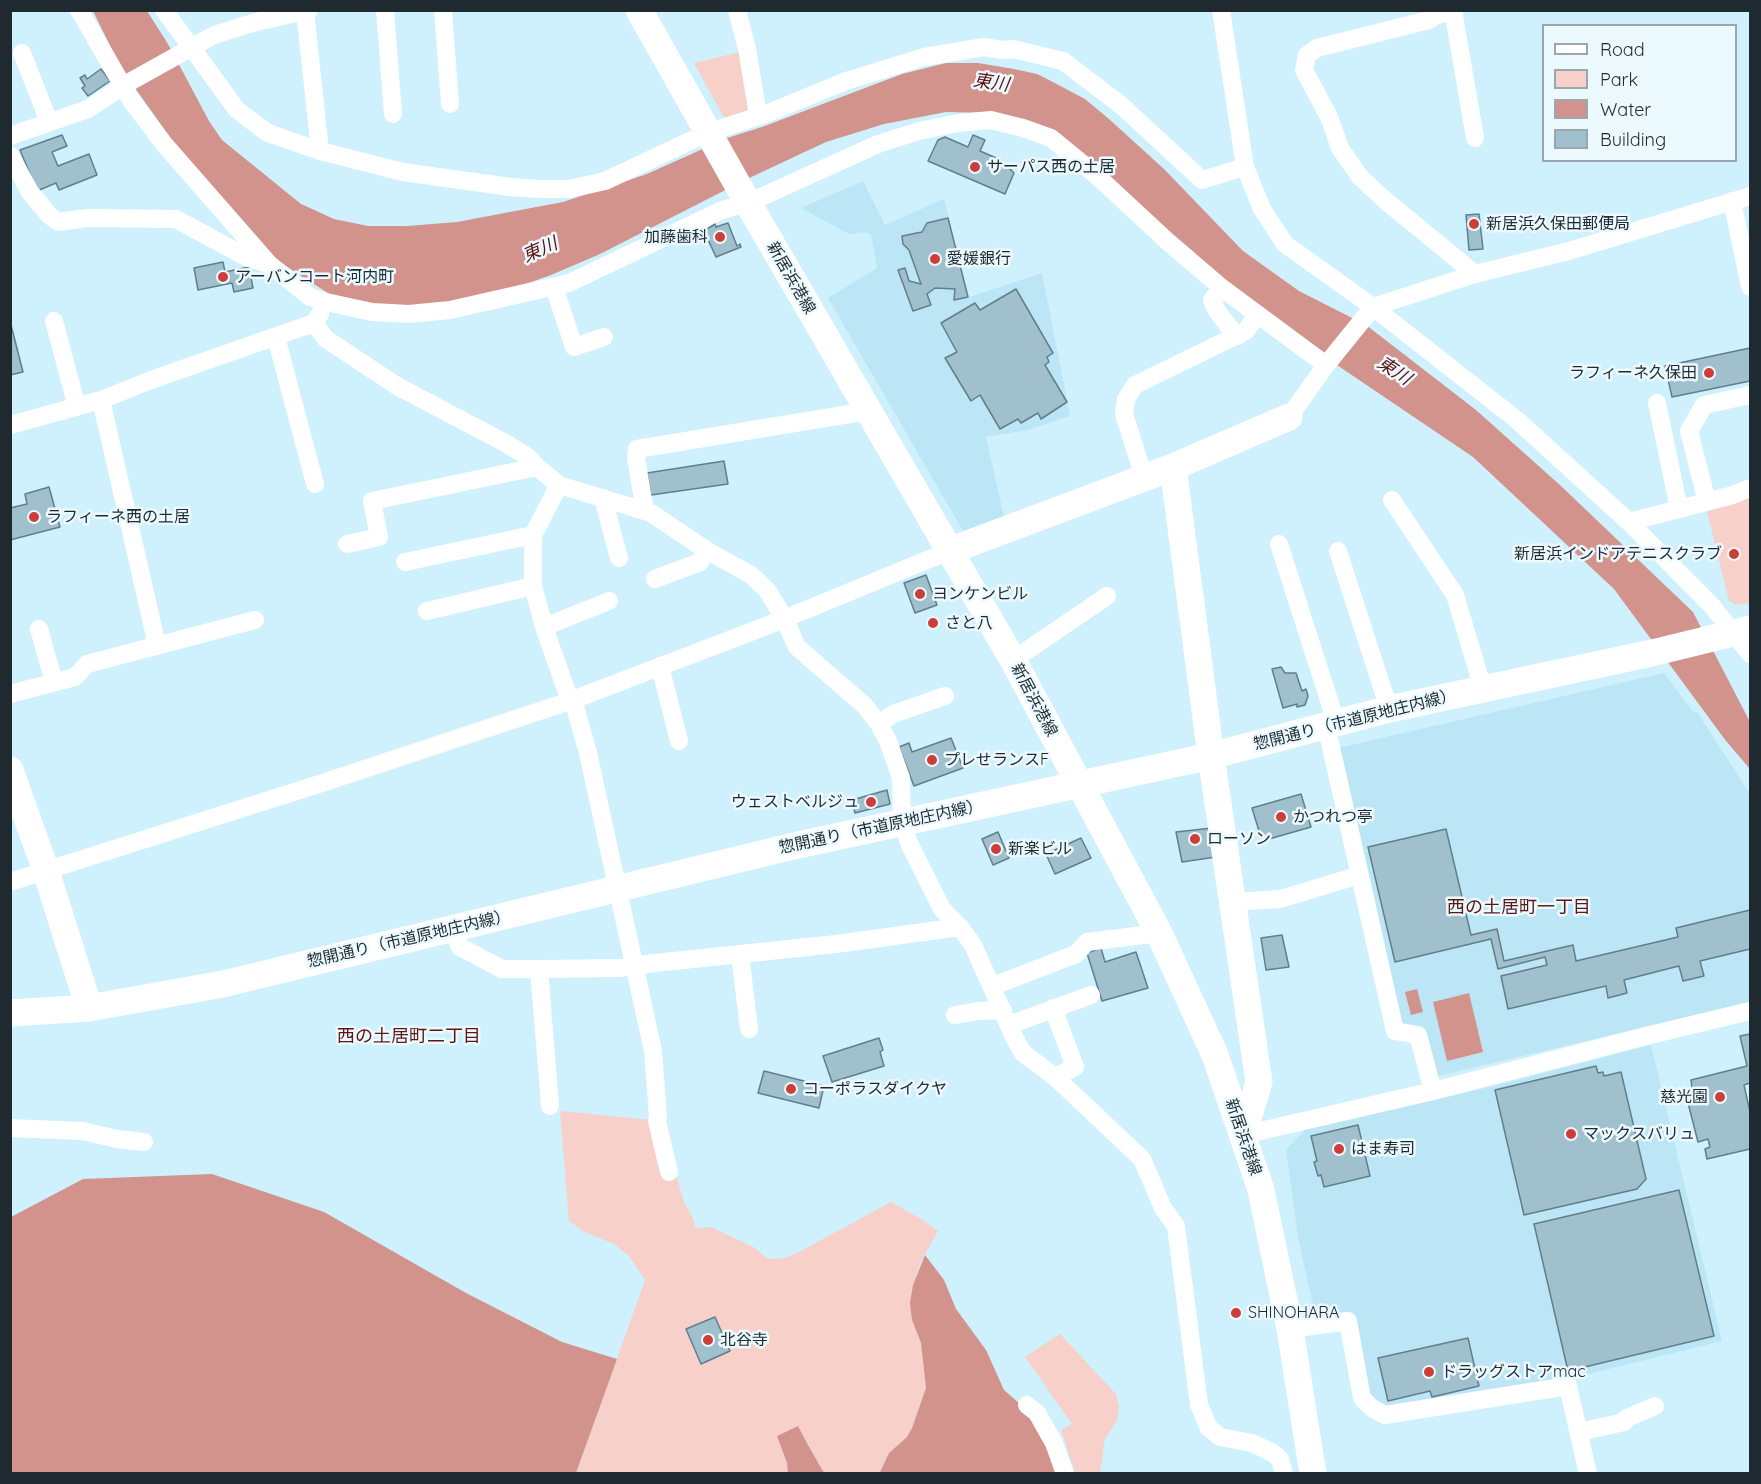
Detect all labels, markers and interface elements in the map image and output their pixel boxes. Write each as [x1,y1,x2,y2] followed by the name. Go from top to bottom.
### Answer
[1542,24,1737,162] legend
[1600,38,1645,61] text: Road
[1600,68,1638,91] text: Park
[972,70,1010,96] water label: 東川
[1600,98,1651,121] text: Water
[1600,128,1666,151] text: Building
[987,157,1115,177] place label: サーパス西の土居
[968,160,982,174] marker: サーパス西の土居
[1486,214,1630,234] place label: 新居浜久保田郵便局
[1467,217,1481,231] marker: 新居浜久保田郵便局
[644,227,708,247] place label: 加藤歯科
[713,230,727,244] marker: 加藤歯科
[519,233,561,267] water label: 東川
[763,239,819,317] street label: 新居浜港線
[947,249,1011,269] place label: 愛媛銀行
[928,252,942,266] marker: 愛媛銀行
[235,267,394,287] place label: アーバンコート河内町
[216,270,230,284] marker: アーバンコート河内町
[1373,352,1415,390] water label: 東川
[1569,363,1697,383] place label: ラフィーネ久保田
[1702,366,1716,380] marker: ラフィーネ久保田
[46,507,190,527] place label: ラフィーネ西の土居
[27,510,41,524] marker: ラフィーネ西の土居
[1514,544,1722,564] place label: 新居浜インドアテニスクラブ
[1727,547,1741,561] marker: 新居浜インドアテニスクラブ
[932,584,1028,604] place label: ヨンケンビル
[913,587,927,601] marker: ヨンケンビル
[945,613,993,633] place label: さと八
[926,616,940,630] marker: さと八
[1007,660,1061,740] street label: 新居浜港線
[1252,686,1458,754] street label: 惣開通り（市道原地庄内線）
[944,750,1049,770] place label: プレせランスF
[925,753,939,767] marker: プレせランスF
[731,792,859,812] place label: ウェストベルジュ
[864,795,878,809] marker: ウェストベルジュ
[777,796,985,858] street label: 惣開通り（市道原地庄内線）
[1293,807,1373,827] place label: かつれつ亭
[1274,810,1288,824] marker: かつれつ亭
[1207,829,1271,849] place label: ローソン
[1188,832,1202,846] marker: ローソン
[1008,839,1072,859] place label: 新楽ビル
[989,842,1003,856] marker: 新楽ビル
[1447,897,1591,919] district label: 西の土居町一丁目
[306,906,512,972] street label: 惣開通り（市道原地庄内線）
[337,1026,481,1048] district label: 西の土居町二丁目
[803,1079,947,1099] place label: コーポラスダイクヤ
[784,1082,798,1096] marker: コーポラスダイクヤ
[1660,1087,1708,1107] place label: 慈光園
[1713,1090,1727,1104] marker: 慈光園
[1221,1096,1265,1178] street label: 新居浜港線
[1583,1124,1695,1144] place label: マックスバリュ
[1564,1127,1578,1141] marker: マックスバリュ
[1351,1139,1415,1159] place label: はま寿司
[1332,1142,1346,1156] marker: はま寿司
[1248,1303,1339,1323] place label: SHINOHARA
[1229,1306,1243,1320] marker: SHINOHARA
[720,1330,768,1350] place label: 北谷寺
[701,1333,715,1347] marker: 北谷寺
[1441,1362,1586,1382] place label: ドラッグストアmac
[1422,1365,1436,1379] marker: ドラッグストアmac

